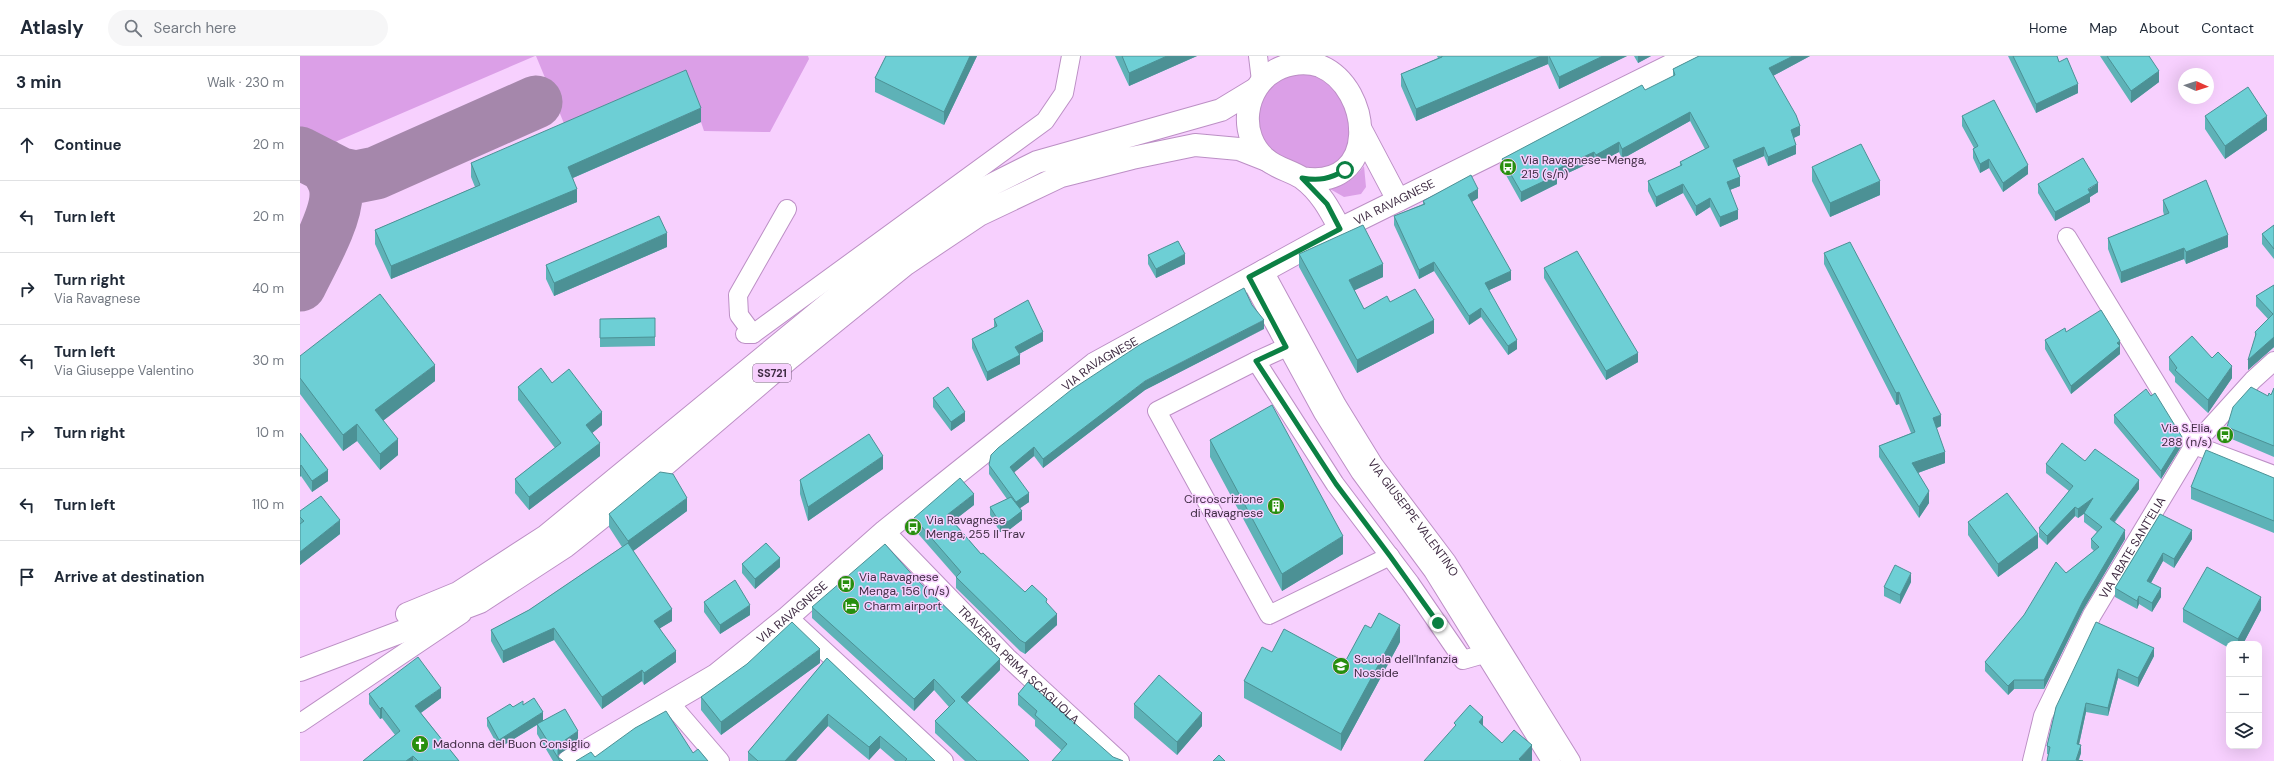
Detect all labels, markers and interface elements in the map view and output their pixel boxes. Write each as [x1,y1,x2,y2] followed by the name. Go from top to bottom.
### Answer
[108,10,388,46] search box
[20,15,84,40] text: Atlasly
[122,17,144,39] icon: search
[154,18,236,38] text: Search here
[2029,19,2067,37] text: Home
[2089,19,2117,37] text: Map
[2139,19,2179,37] text: About
[2201,19,2254,37] text: Contact
[2178,68,2214,104] north arrow
[16,71,61,93] text: 3 min
[207,74,284,91] text: Walk · 230 m
[16,134,38,156] icon: ahead
[54,135,122,155] text: Continue
[253,136,284,153] text: 20 m
[1521,152,1646,182] place label: Via Ravagnese-Menga, 215 (s/n)
[1498,157,1518,177] bus stop icon: Via Ravagnese-Menga, 215 (s/n)
[1336,161,1354,179] route start
[1351,175,1438,229] street label: VIA RAVAGNESE
[16,206,38,228] icon: left
[54,207,115,227] text: Turn left
[253,208,284,225] text: 20 m
[54,270,125,290] text: Turn right
[16,278,38,300] icon: right
[252,280,284,297] text: 40 m
[54,290,140,307] text: Via Ravagnese
[1058,333,1141,395] street label: VIA RAVAGNESE
[54,342,115,362] text: Turn left
[16,350,38,372] icon: left
[252,352,284,369] text: 30 m
[54,362,194,379] text: Via Giuseppe Valentino
[753,364,791,382] road number: SS721
[2161,420,2212,450] place label: Via S.Elia, 288 (n/s)
[16,422,38,444] icon: right
[54,423,125,443] text: Turn right
[256,424,284,441] text: 10 m
[2215,425,2235,445] bus stop icon: Via S.Elia, 288 (n/s)
[1364,456,1462,580] street label: VIA GIUSEPPE VALENTINO
[1184,491,1263,521] place label: Circoscrizione di Ravagnese
[16,494,38,516] icon: left
[2095,494,2169,602] street label: VIA ABATE SANT'ELIA
[54,495,115,515] text: Turn left
[252,496,284,513] text: 110 m
[1266,496,1286,516] building icon: Circoscrizione di Ravagnese
[926,512,1026,542] place label: Via Ravagnese Menga, 255 II Trav
[903,517,923,537] bus stop icon: Via Ravagnese Menga, 255 II Trav
[16,566,38,588] icon: arrive
[54,567,205,587] text: Arrive at destination
[859,569,949,599] place label: Via Ravagnese Menga, 156 (n/s)
[836,574,856,594] bus stop icon: Via Ravagnese Menga, 156 (n/s)
[753,577,831,647] street label: VIA RAVAGNESE
[841,596,861,616] hotel icon: Charm airport
[864,598,942,614] place label: Charm airport
[954,602,1083,728] street label: TRAVERSA PRIMA SCAGLIOLA
[1429,614,1447,632] route end
[2226,641,2262,749] map controls
[2226,641,2262,677] button: +
[1354,651,1458,681] place label: Scuola dell'Infanzia Nosside
[1331,656,1351,676] school or university icon: Scuola dell'Infanzia Nosside
[2226,677,2262,713] button: −
[2226,713,2262,749] button: layers
[410,734,430,754] church icon: Madonna del Buon Consiglio
[433,736,590,752] place label: Madonna del Buon Consiglio

